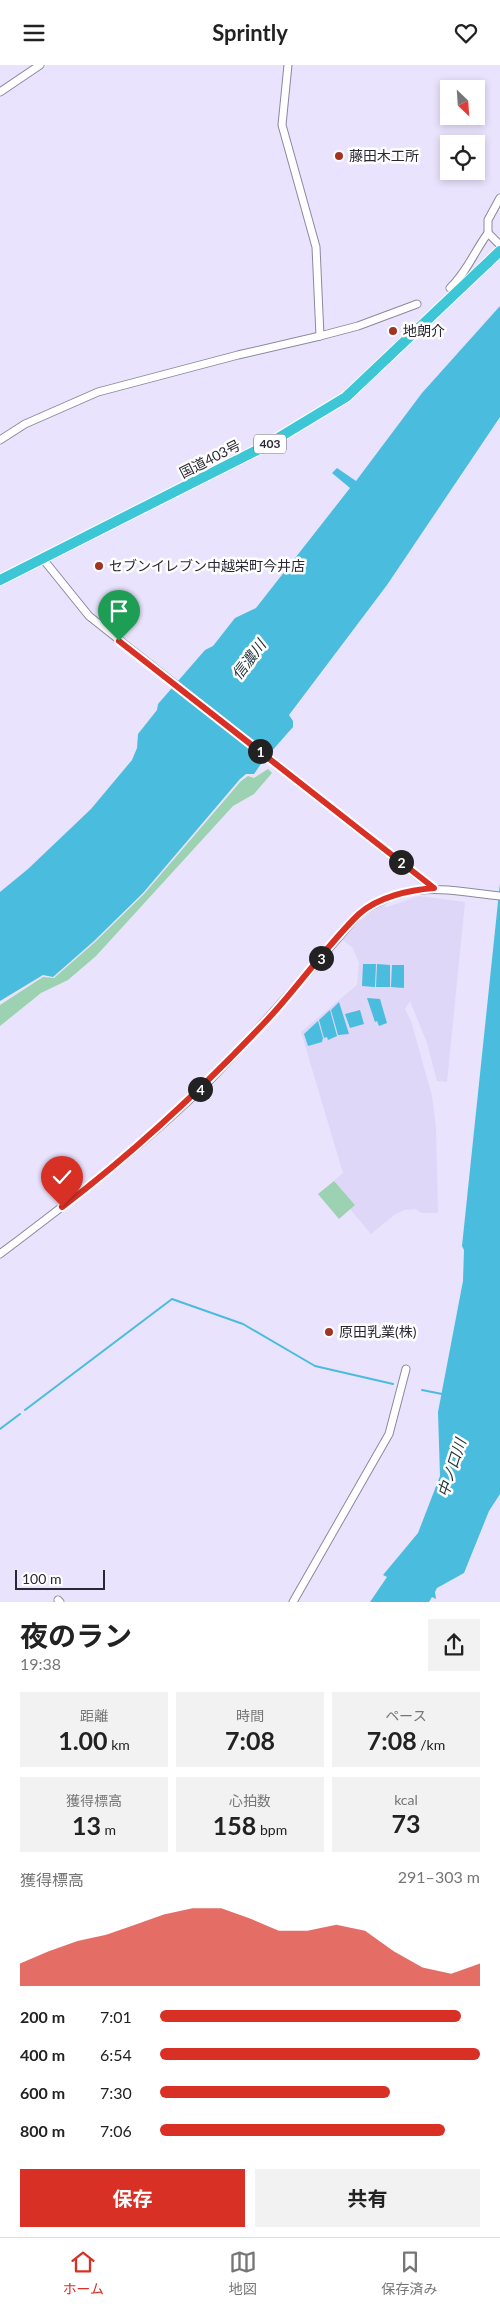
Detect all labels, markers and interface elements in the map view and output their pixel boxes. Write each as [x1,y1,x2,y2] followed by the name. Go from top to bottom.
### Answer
[20,19,48,47] icon: menu
[212,19,288,46] text: Sprintly
[452,19,480,47] icon: heart
[440,80,485,125] north arrow
[440,80,485,180] map controls
[440,135,485,180] button: locate
[349,147,419,164] place label: 藤田木工所
[333,150,345,162] marker: 藤田木工所
[403,322,445,339] place label: 地朗介
[387,325,399,337] marker: 地朗介
[254,434,286,453] road number: 403
[176,436,243,481] street label: 国道403号
[109,557,305,574] place label: セブンイレブン中越栄町今井店
[93,560,105,572] marker: セブンイレブン中越栄町今井店
[98,590,140,641] pin
[105,597,133,625] icon: arrive
[227,634,270,683] water label: 信濃川
[248,739,272,763] pin: 1
[256,743,265,760] text: 1
[388,849,414,875] pin: 2
[397,854,406,871] text: 2
[308,945,334,971] pin: 3
[317,950,326,967] text: 3
[188,1077,212,1101] pin: 4
[196,1081,205,1098] text: 4
[41,1156,83,1207] pin
[48,1163,76,1191] icon: check
[339,1323,417,1340] place label: 原田乳業(株)
[323,1326,335,1338] marker: 原田乳業(株)
[433,1434,469,1499] water label: 中ノ口川
[15,1567,105,1590] scale bar
[22,1570,61,1587] text: 100 m
[20,1618,132,1652] text: 夜のラン
[428,1619,480,1671] button: share
[20,1654,61,1673] text: 19:38
[80,1707,108,1724] text: 距離
[236,1707,264,1724] text: 時間
[385,1707,427,1724] text: ペース
[58,1725,108,1755] text: 1.00
[225,1725,275,1755] text: 7:08
[367,1725,417,1755] text: 7:08
[108,1736,130,1753] text: km
[417,1736,445,1753] text: /km
[394,1791,418,1808] text: kcal
[66,1792,122,1809] text: 獲得標高
[229,1792,271,1809] text: 心拍数
[391,1808,421,1838] text: 73
[72,1810,101,1840] text: 13
[213,1810,256,1840] text: 158
[101,1821,116,1838] text: m
[256,1821,287,1838] text: bpm
[398,1867,480,1886] text: 291–303 m
[20,1870,84,1889] text: 獲得標高
[20,2007,65,2026] text: 200 m
[100,2007,132,2026] text: 7:01
[20,2045,65,2064] text: 400 m
[100,2045,132,2064] text: 6:54
[20,2083,65,2102] text: 600 m
[100,2083,132,2102] text: 7:30
[20,2121,65,2140] text: 800 m
[100,2121,132,2140] text: 7:06
[20,2169,245,2227] button: 保存
[255,2169,480,2227] button: 共有
[62,2248,104,2298] tab: ホーム
[229,2248,257,2298] tab: 地図
[382,2248,438,2298] tab: 保存済み

